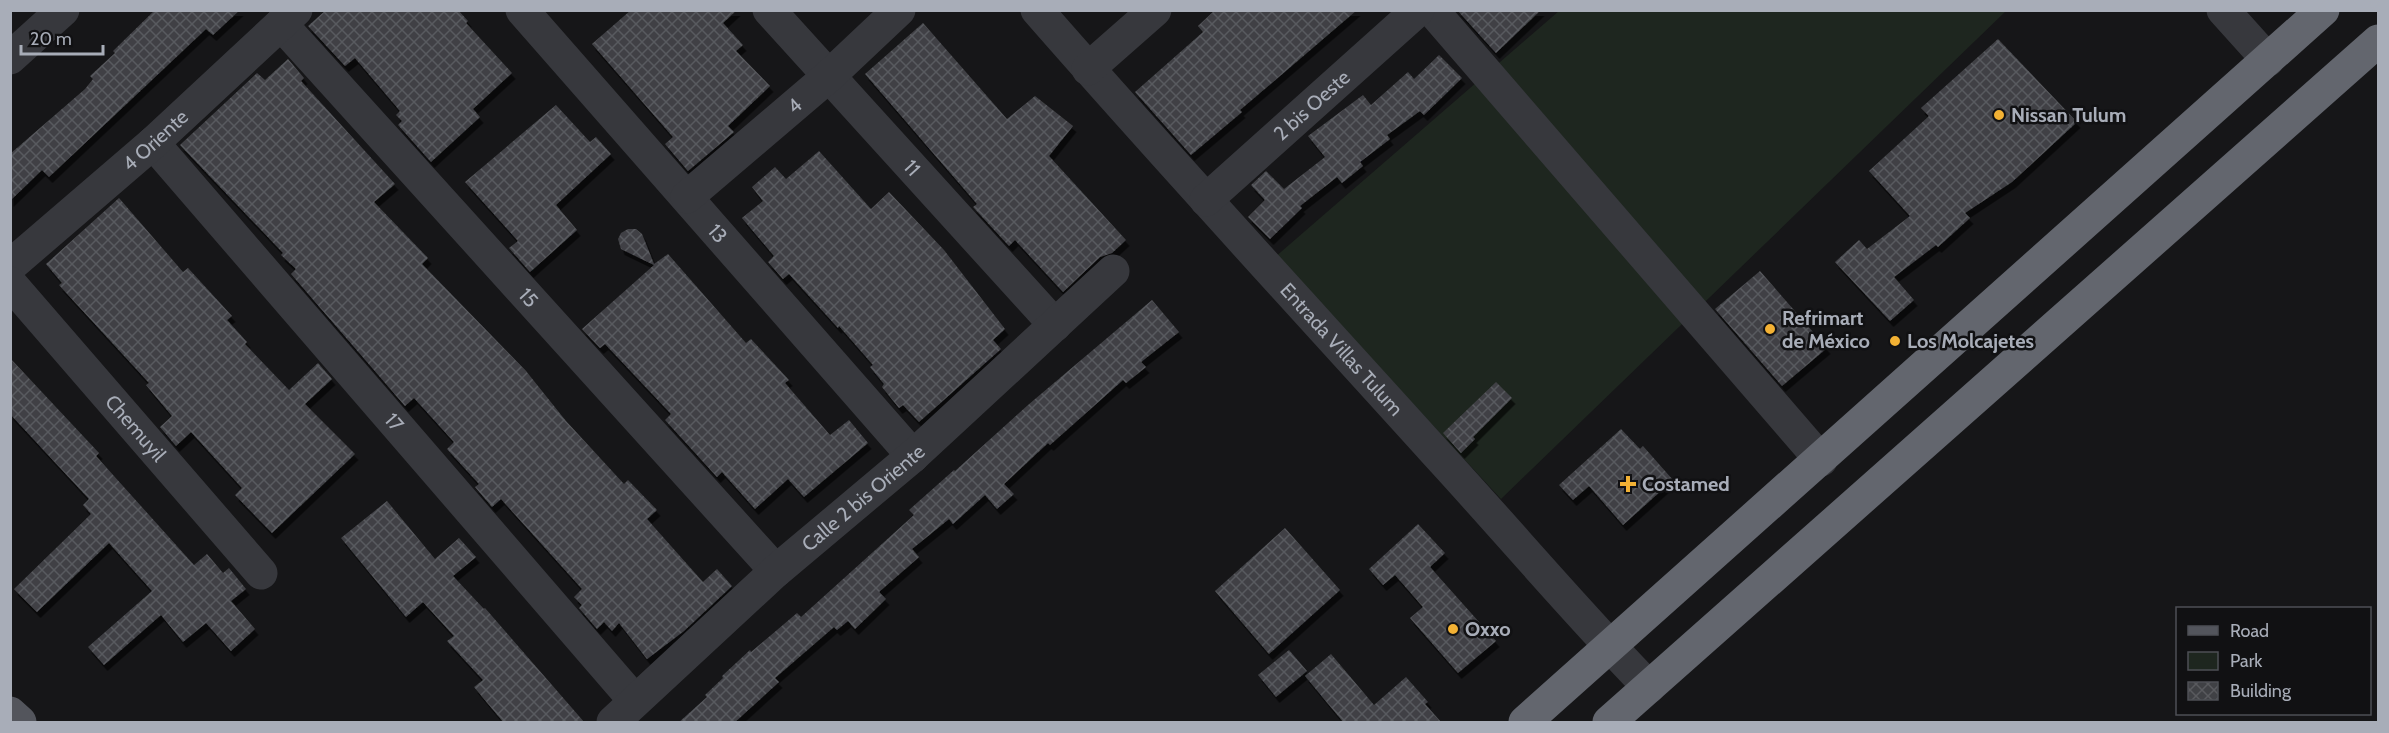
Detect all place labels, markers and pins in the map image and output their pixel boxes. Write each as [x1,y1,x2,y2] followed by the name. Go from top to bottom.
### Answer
[2011,103,2126,127] place label: Nissan Tulum
[1992,108,2006,122] marker: Nissan Tulum
[1782,306,1870,353] place label: Refrimart de México
[1763,322,1777,336] marker: Refrimart de México
[1907,329,2034,353] place label: Los Molcajetes
[1888,334,1902,348] marker: Los Molcajetes
[1642,472,1730,496] place label: Costamed
[1619,475,1637,493] marker: Costamed
[1465,617,1511,641] place label: Oxxo
[1446,622,1460,636] marker: Oxxo

